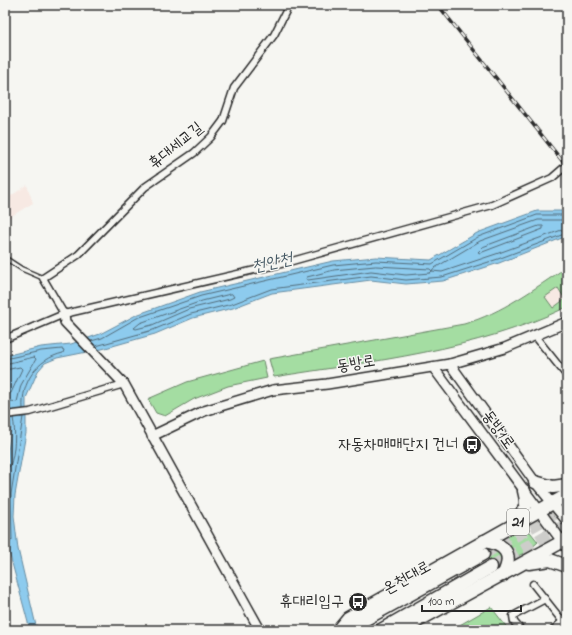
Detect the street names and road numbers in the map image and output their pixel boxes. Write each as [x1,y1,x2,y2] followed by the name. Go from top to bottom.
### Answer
[143,116,209,176] street label: 휴대세교길
[335,349,377,379] street label: 동방로
[475,405,521,455] street label: 동방1로
[507,509,529,535] road number: 21
[379,555,435,601] street label: 온천대로

